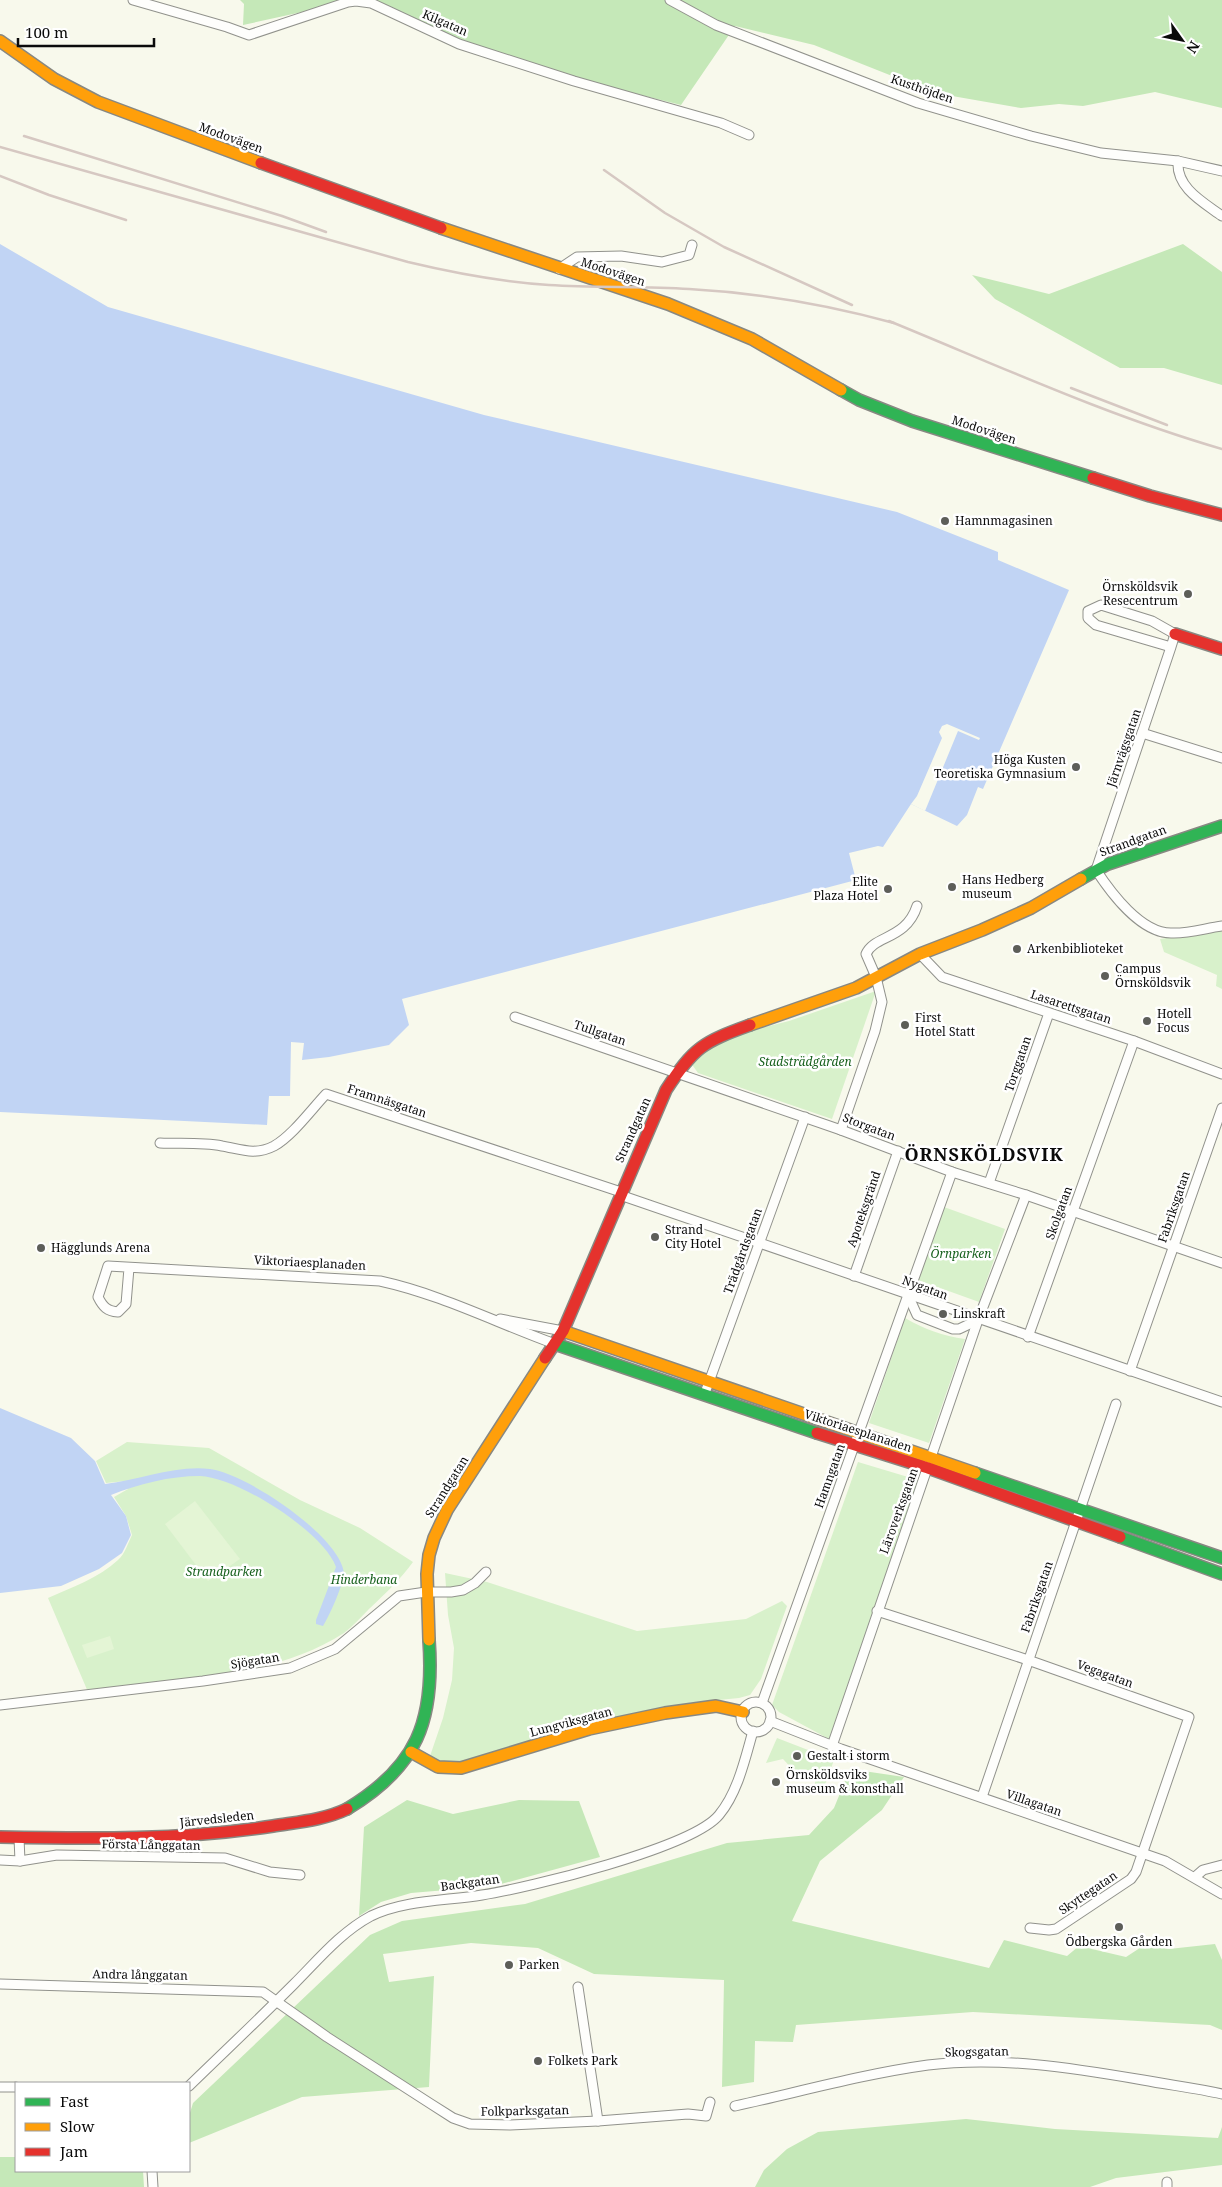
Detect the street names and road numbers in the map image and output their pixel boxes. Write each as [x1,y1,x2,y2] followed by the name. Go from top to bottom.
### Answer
[420,5,471,40] street label: Kilgatan
[889,70,956,107] street label: Kusthöjden
[197,118,266,157] street label: Modovägen
[579,253,648,290] street label: Modovägen
[950,411,1019,448] street label: Modovägen
[1102,706,1145,790] street label: Järnvägsgatan
[1097,820,1169,860] street label: Strandgatan
[1028,985,1114,1028] street label: Lasarettsgatan
[572,1016,629,1049] street label: Tullgatan
[1000,1034,1035,1094] street label: Torggatan
[345,1080,429,1121] street label: Framnäsgatan
[611,1094,655,1165] street label: Strandgatan
[840,1109,898,1144] street label: Storgatan
[843,1168,885,1249] street label: Apoteksgränd
[1153,1169,1194,1245] street label: Fabriksgatan
[1041,1183,1076,1242] street label: Skolgatan
[719,1205,766,1296] street label: Trädgårdsgatan
[254,1251,367,1274] street label: Viktoriaesplanaden
[900,1271,951,1304] street label: Nygatan
[802,1405,914,1456] street label: Viktoriaesplanaden
[810,1441,849,1510] street label: Hamngatan
[421,1452,472,1521] street label: Strandgatan
[875,1465,922,1556] street label: Läroverksgatan
[1016,1559,1057,1635] street label: Fabriksgatan
[229,1648,281,1673] street label: Sjögatan
[1075,1655,1136,1692] street label: Vegagatan
[528,1702,614,1741] street label: Lungviksgatan
[1004,1785,1065,1820] street label: Villagatan
[178,1806,255,1831] street label: Järvedsleden
[101,1835,201,1854] street label: Första Långgatan
[1055,1867,1121,1918] street label: Skyttegatan
[439,1870,501,1895] street label: Backgatan
[92,1965,188,1984] street label: Andra långgatan
[945,2042,1009,2061] street label: Skogsgatan
[481,2101,570,2120] street label: Folkparksgatan

